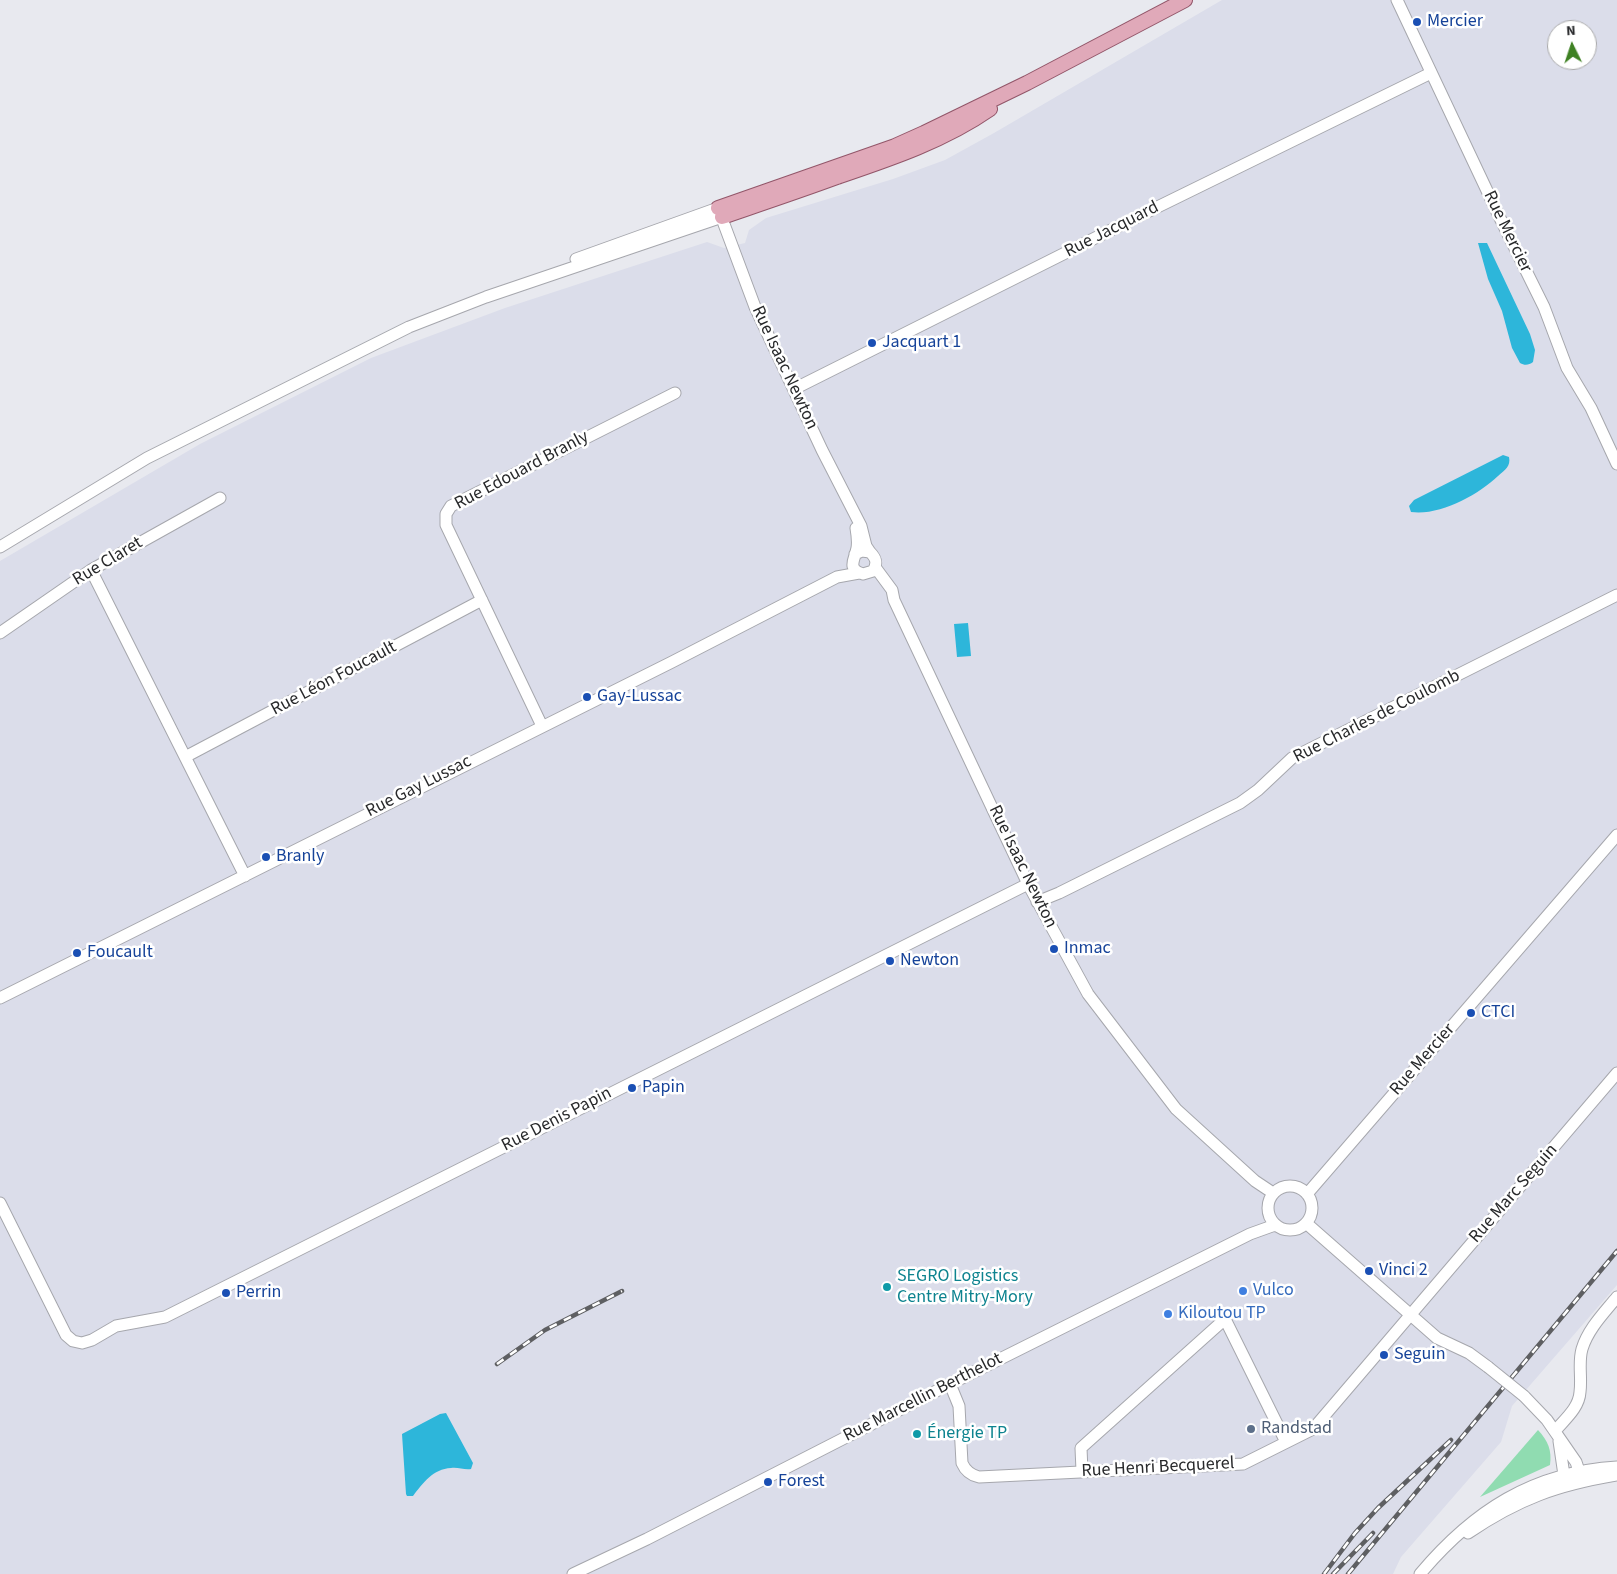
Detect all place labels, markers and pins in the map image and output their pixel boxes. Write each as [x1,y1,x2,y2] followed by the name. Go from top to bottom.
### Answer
[1427,11,1483,33] place label: Mercier
[1411,16,1423,28] marker: Mercier
[882,332,961,354] place label: Jacquart 1
[866,337,878,349] marker: Jacquart 1
[597,686,682,708] place label: Gay-Lussac
[581,691,593,703] marker: Gay-Lussac
[276,846,324,868] place label: Branly
[260,851,272,863] marker: Branly
[1064,938,1111,960] place label: Inmac
[87,942,153,964] place label: Foucault
[1048,943,1060,955] marker: Inmac
[71,947,83,959] marker: Foucault
[900,950,959,972] place label: Newton
[884,955,896,967] marker: Newton
[1481,1002,1515,1024] place label: CTCI
[1465,1007,1477,1019] marker: CTCI
[642,1077,685,1099] place label: Papin
[626,1082,638,1094] marker: Papin
[1379,1260,1428,1282] place label: Vinci 2
[1363,1265,1375,1277] marker: Vinci 2
[897,1266,1033,1308] place label: SEGRO Logistics Centre Mitry-Mory
[1253,1280,1294,1302] place label: Vulco
[881,1281,893,1293] marker: SEGRO Logistics Centre Mitry-Mory
[236,1282,281,1304] place label: Perrin
[1237,1285,1249,1297] marker: Vulco
[220,1287,232,1299] marker: Perrin
[1178,1303,1266,1325] place label: Kiloutou TP
[1162,1308,1174,1320] marker: Kiloutou TP
[1394,1344,1445,1366] place label: Seguin
[1378,1349,1390,1361] marker: Seguin
[1261,1418,1332,1440] place label: Randstad
[927,1423,1007,1445] place label: Énergie TP
[1245,1423,1257,1435] marker: Randstad
[911,1428,923,1440] marker: Énergie TP
[778,1471,825,1493] place label: Forest
[762,1476,774,1488] marker: Forest

